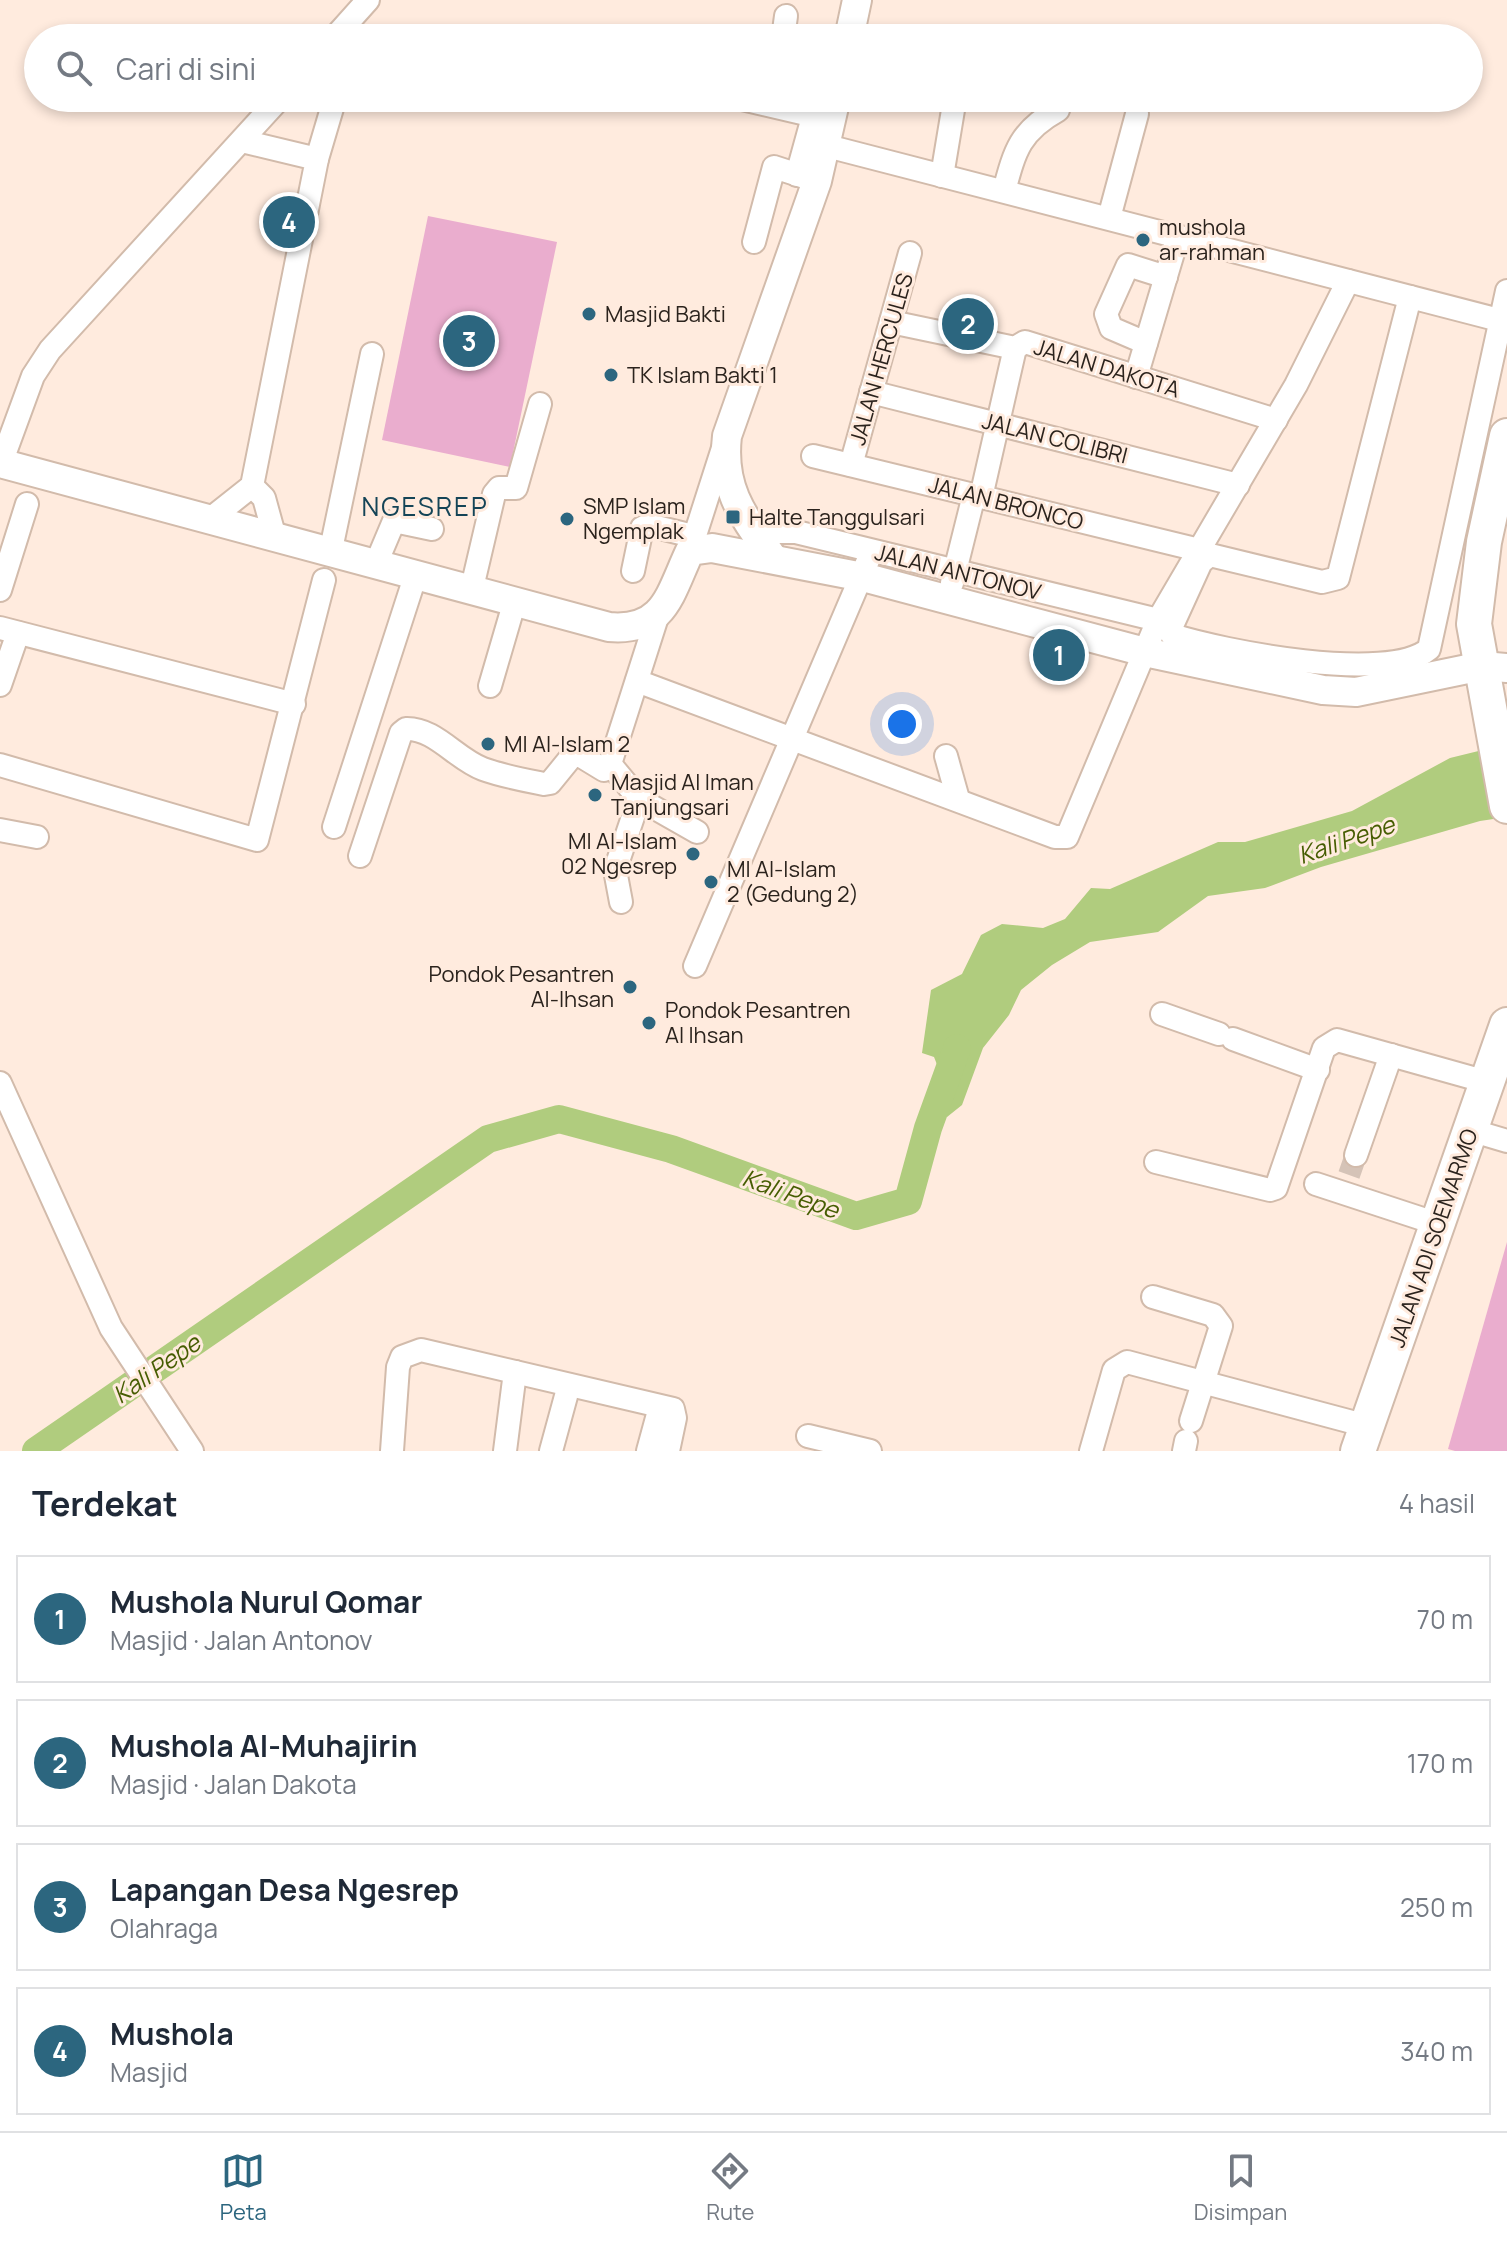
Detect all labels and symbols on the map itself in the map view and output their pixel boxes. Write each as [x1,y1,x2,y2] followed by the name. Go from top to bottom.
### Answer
[263,192,315,252] pin: 4
[1159,212,1265,267] place label: mushola ar-rahman
[1134,231,1152,249] marker: mushola ar-rahman
[842,270,920,448] street label: JALAN HERCULES
[942,294,994,354] pin: 2
[605,299,726,329] place label: Masjid Bakti
[580,305,598,323] marker: Masjid Bakti
[443,311,495,371] pin: 3
[1030,332,1184,404] street label: JALAN DAKOTA
[627,360,778,390] place label: TK Islam Bakti 1
[602,366,620,384] marker: TK Islam Bakti 1
[979,405,1131,471] street label: JALAN COLIBRI
[926,469,1087,537] street label: JALAN BRONCO
[361,488,489,524] district label: NGESREP
[583,491,685,546] place label: SMP Islam Ngemplak
[749,502,925,532] place label: Halte Tanggulsari
[724,508,742,526] marker: Halte Tanggulsari
[558,510,576,528] marker: SMP Islam Ngemplak
[872,537,1045,607] street label: JALAN ANTONOV
[1033,625,1085,685] pin: 1
[882,704,922,744] your location
[504,729,630,759] place label: MI Al-Islam 2
[479,735,497,753] marker: MI Al-Islam 2
[611,767,754,822] place label: Masjid Al Iman Tanjungsari
[586,786,604,804] marker: Masjid Al Iman Tanjungsari
[1293,806,1400,871] water label: Kali Pepe
[561,826,677,881] place label: MI Al-Islam 02 Ngesrep
[684,845,702,863] marker: MI Al-Islam 02 Ngesrep
[727,854,859,909] place label: MI Al-Islam 2 (Gedung 2)
[702,873,720,891] marker: MI Al-Islam 2 (Gedung 2)
[428,959,614,1014] place label: Pondok Pesantren Al-Ihsan
[621,978,639,996] marker: Pondok Pesantren Al-Ihsan
[665,995,851,1050] place label: Pondok Pesantren Al Ihsan
[640,1014,658,1032] marker: Pondok Pesantren Al Ihsan
[1381,1125,1485,1351] street label: JALAN ADI SOEMARMO
[738,1160,845,1226] water label: Kali Pepe
[106,1325,208,1410] water label: Kali Pepe

